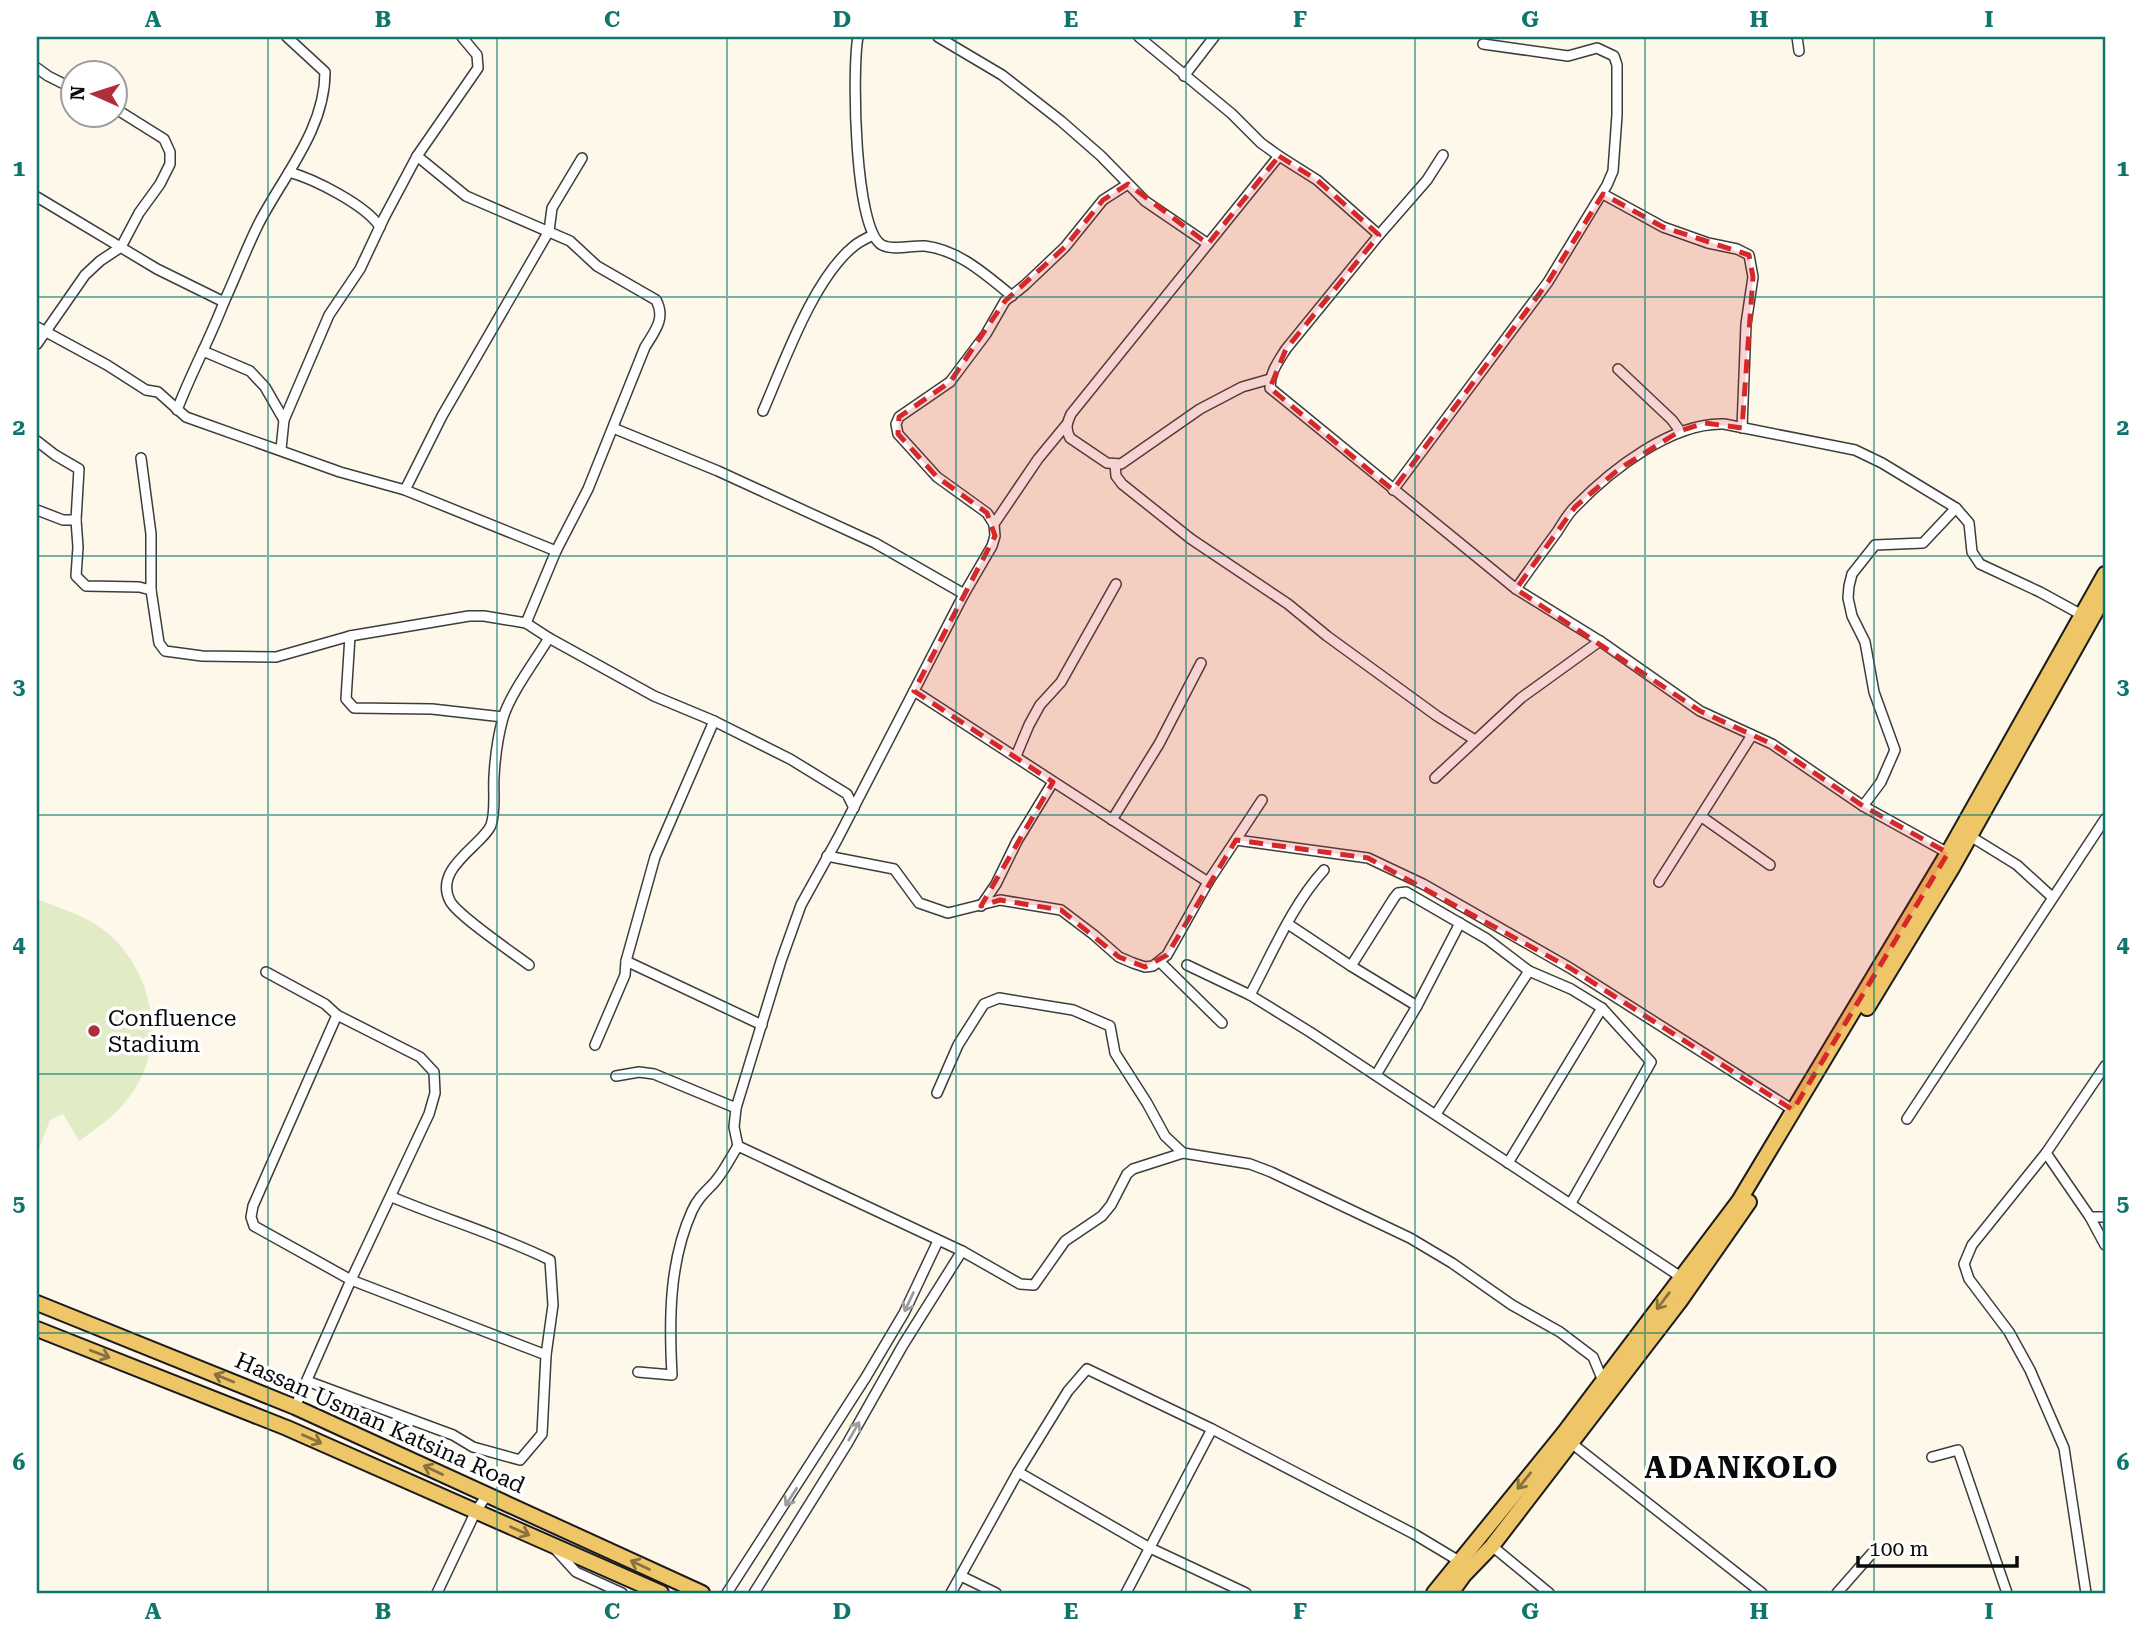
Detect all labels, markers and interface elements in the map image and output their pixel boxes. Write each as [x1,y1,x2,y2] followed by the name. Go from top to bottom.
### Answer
[145,6,162,33] text: A
[375,6,391,33] text: B
[604,6,620,33] text: C
[833,6,851,33] text: D
[1064,6,1078,33] text: E
[1293,6,1307,33] text: F
[1521,6,1539,33] text: G
[1750,6,1769,33] text: H
[1984,6,1994,33] text: I
[60,60,130,130] north arrow
[66,85,89,101] text: N
[13,155,26,182] text: 1
[2117,155,2130,182] text: 1
[13,414,25,441] text: 2
[2117,414,2129,441] text: 2
[13,673,26,700] text: 3
[2117,673,2130,700] text: 3
[13,931,26,958] text: 4
[2117,931,2130,958] text: 4
[108,1005,236,1058] place label: Confluence Stadium
[86,1023,102,1039] marker: Confluence Stadium
[13,1190,26,1217] text: 5
[2117,1190,2130,1217] text: 5
[902,1291,915,1312] one-way arrow
[1655,1291,1670,1310] one-way arrow
[231,1347,529,1499] street label: Hassan Usman Katsina Road
[89,1349,111,1362] one-way arrow
[214,1371,236,1384] one-way arrow
[847,1422,861,1442] one-way arrow
[300,1433,322,1446] one-way arrow
[13,1449,26,1476] text: 6
[2117,1449,2130,1476] text: 6
[1644,1450,1840,1485] district label: ADANKOLO
[423,1463,444,1476] one-way arrow
[1516,1472,1532,1490] one-way arrow
[783,1486,797,1506] one-way arrow
[508,1525,530,1538] one-way arrow
[1858,1525,2018,1569] scale bar
[1869,1537,1929,1561] text: 100 m
[629,1558,651,1571] one-way arrow
[145,1598,162,1625] text: A
[375,1598,391,1625] text: B
[604,1598,620,1625] text: C
[833,1598,851,1625] text: D
[1064,1598,1078,1625] text: E
[1293,1598,1307,1625] text: F
[1521,1598,1539,1625] text: G
[1750,1598,1769,1625] text: H
[1984,1598,1994,1625] text: I

